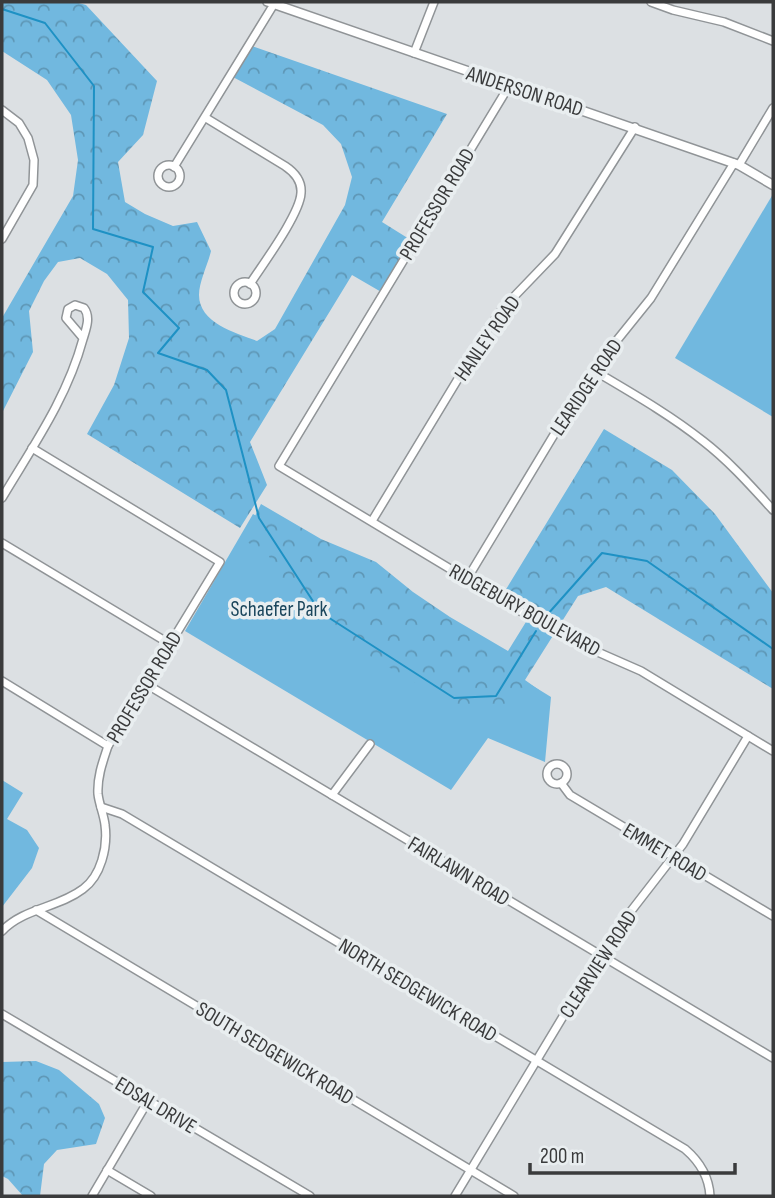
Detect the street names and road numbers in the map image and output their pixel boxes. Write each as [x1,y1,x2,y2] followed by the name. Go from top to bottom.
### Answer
[463,61,586,122] street label: ANDERSON ROAD
[394,144,481,265] street label: PROFESSOR ROAD
[449,291,526,386] street label: HANLEY ROAD
[545,334,628,440] street label: LEARIDGE ROAD
[445,559,605,662] street label: RIDGEBURY BOULEVARD
[101,627,188,748] street label: PROFESSOR ROAD
[618,818,711,887] street label: EMMET ROAD
[403,831,514,912] street label: FAIRLAWN ROAD
[554,906,643,1023] street label: CLEARVIEW ROAD
[334,933,501,1048] street label: NORTH SEDGEWICK ROAD
[191,996,358,1110] street label: SOUTH SEDGEWICK ROAD
[111,1071,201,1139] street label: EDSAL DRIVE

